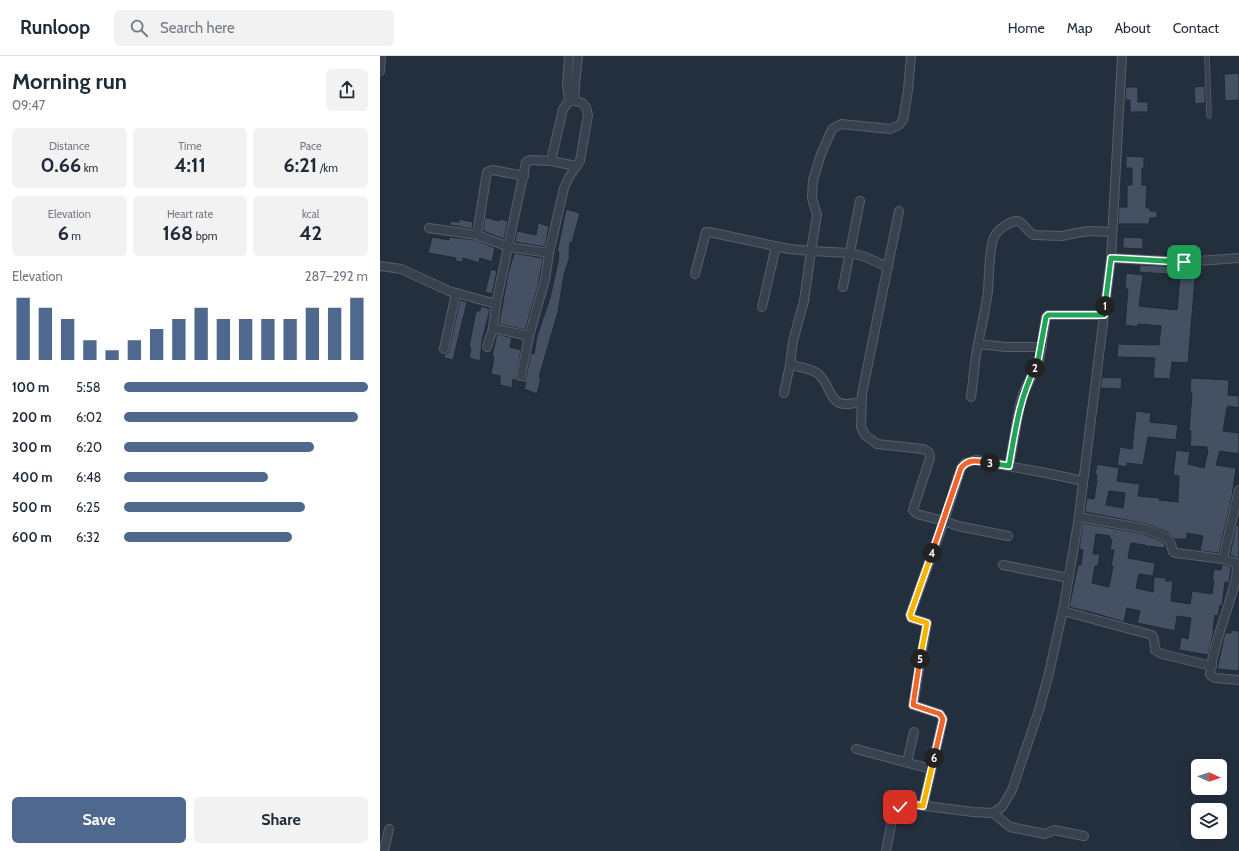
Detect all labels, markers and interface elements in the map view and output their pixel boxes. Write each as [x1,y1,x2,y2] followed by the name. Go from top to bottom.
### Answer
[114,10,394,46] search box
[20,16,90,39] text: Runloop
[128,17,150,39] icon: search
[160,19,235,37] text: Search here
[1008,19,1045,37] text: Home
[1067,19,1092,37] text: Map
[1114,19,1151,37] text: About
[1173,19,1219,37] text: Contact
[12,68,127,95] text: Morning run
[326,69,368,111] button: share
[12,97,45,113] text: 09:47
[49,139,90,153] text: Distance
[178,139,202,153] text: Time
[300,139,322,153] text: Pace
[40,153,81,177] text: 0.66
[174,153,206,177] text: 4:11
[284,153,317,177] text: 6:21
[81,161,98,175] text: km
[317,161,338,175] text: /km
[48,207,91,221] text: Elevation
[167,207,213,221] text: Heart rate
[302,207,319,221] text: kcal
[58,221,69,245] text: 6
[162,221,193,245] text: 168
[299,221,322,245] text: 42
[69,229,81,243] text: m
[193,229,218,243] text: bpm
[1167,245,1201,279] pin
[1173,251,1195,273] icon: arrive
[12,268,63,284] text: Elevation
[305,268,368,284] text: 287–292 m
[1095,296,1115,316] pin: 1
[1103,299,1107,313] text: 1
[1025,358,1045,378] pin: 2
[1032,361,1038,375] text: 2
[12,379,49,395] text: 100 m
[76,379,101,395] text: 5:58
[12,409,51,425] text: 200 m
[76,409,102,425] text: 6:02
[12,439,52,455] text: 300 m
[76,439,102,455] text: 6:20
[980,453,1000,473] pin: 3
[987,456,993,470] text: 3
[12,469,53,485] text: 400 m
[76,469,101,485] text: 6:48
[12,499,52,515] text: 500 m
[76,499,100,515] text: 6:25
[12,529,52,545] text: 600 m
[76,529,100,545] text: 6:32
[922,543,942,563] pin: 4
[929,546,935,560] text: 4
[910,649,930,669] pin: 5
[917,652,923,666] text: 5
[924,748,944,768] pin: 6
[931,751,937,765] text: 6
[1191,759,1227,795] north arrow
[1191,759,1227,839] map controls
[883,790,917,824] pin
[889,796,911,818] icon: check
[12,797,186,843] button: Save
[194,797,368,843] button: Share
[1191,803,1227,839] button: layers

